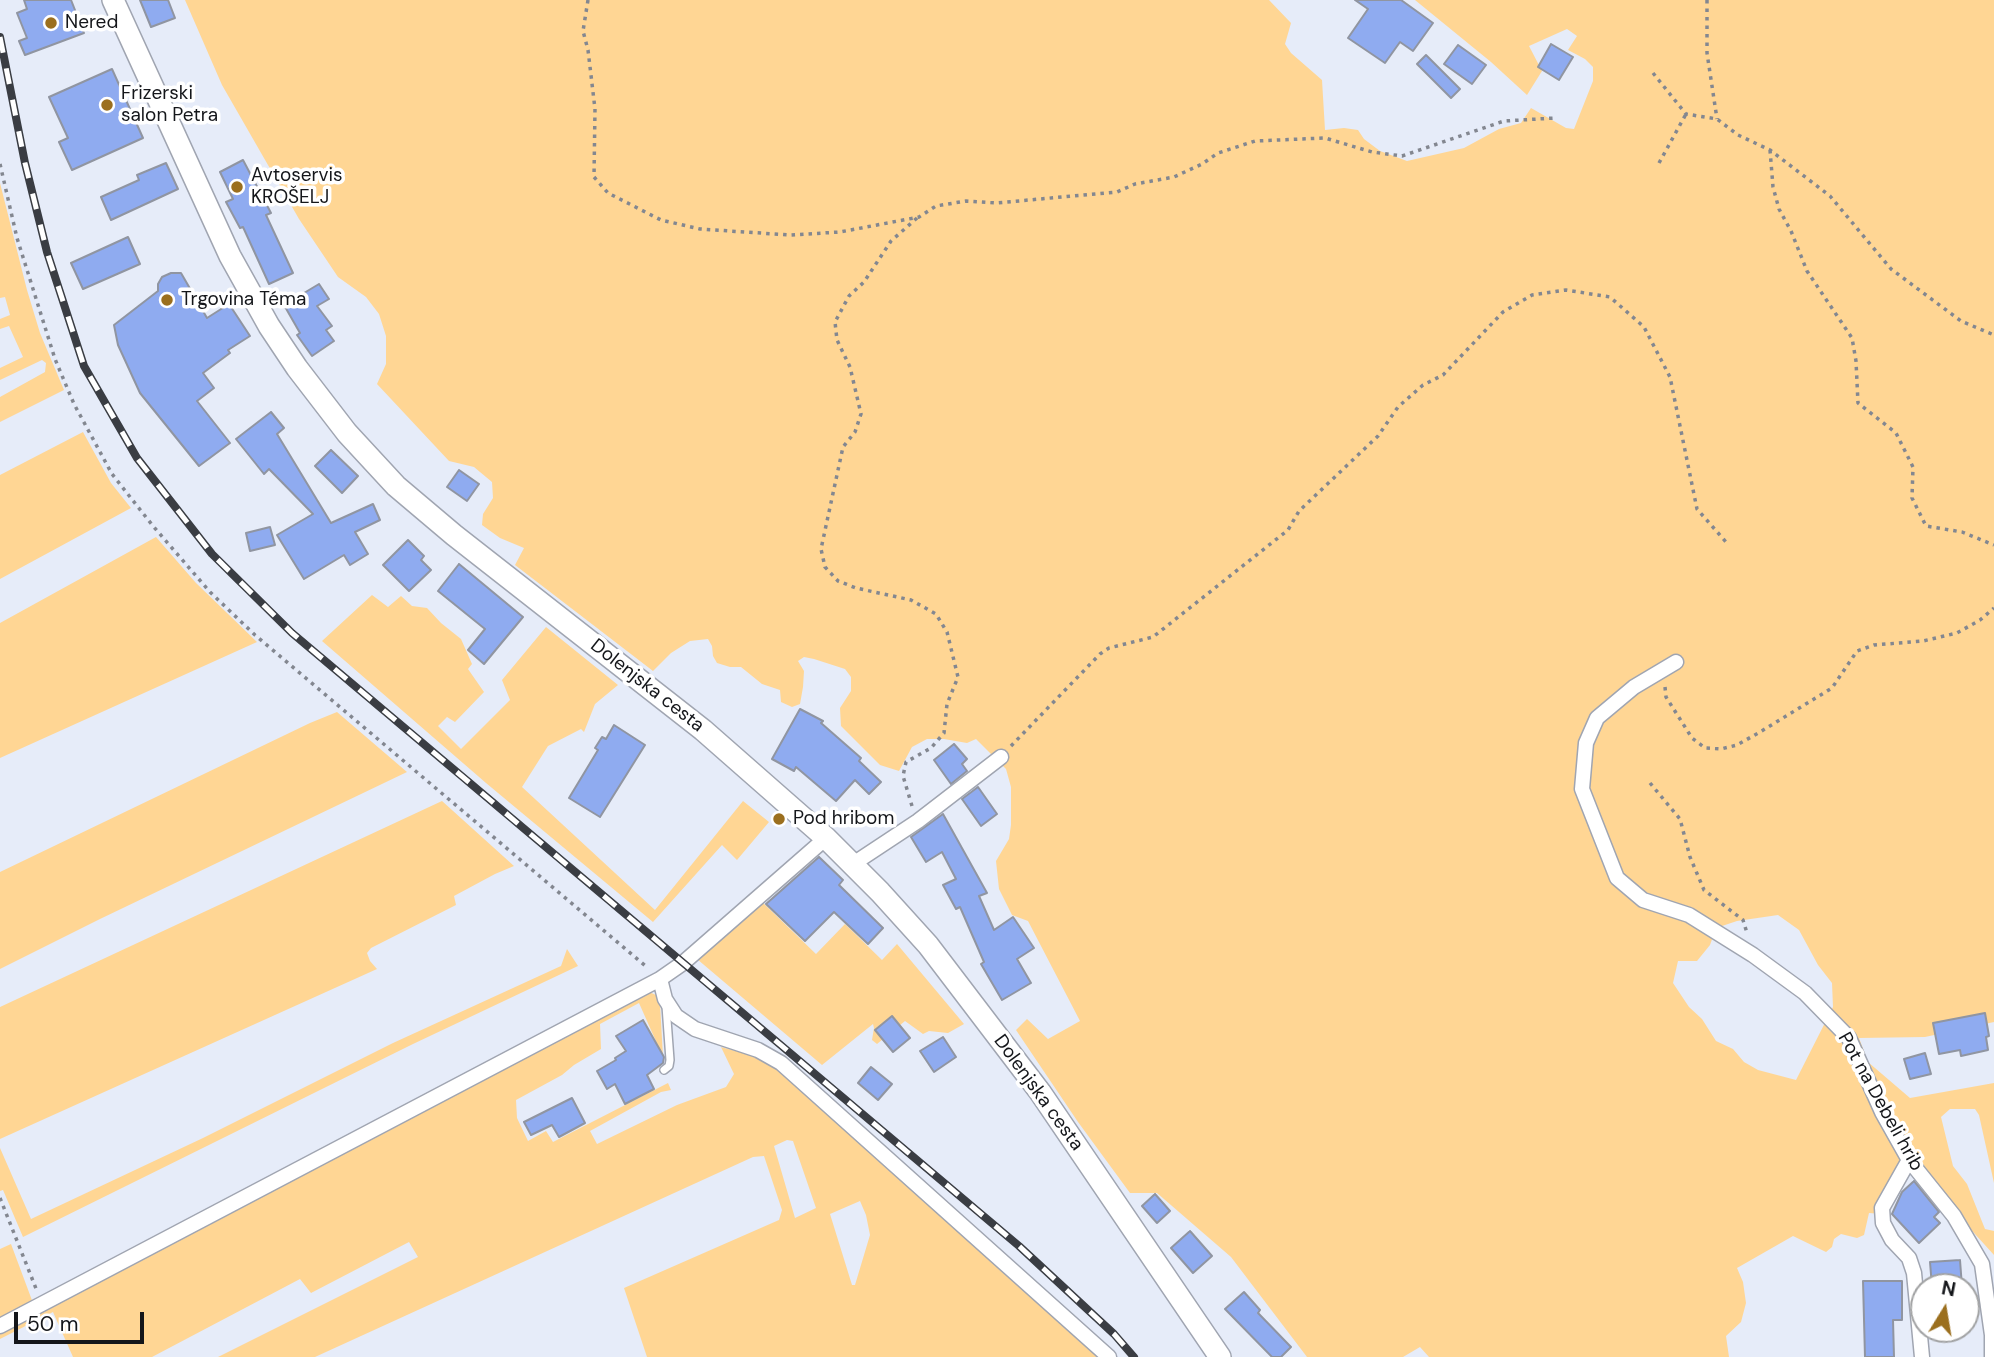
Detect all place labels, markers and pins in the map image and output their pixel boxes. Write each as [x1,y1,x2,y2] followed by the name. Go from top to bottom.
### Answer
[65,12,118,34] place label: Nered
[43,15,59,31] marker: Nered
[121,83,218,127] place label: Frizerski salon Petra
[99,97,115,113] marker: Frizerski salon Petra
[251,165,343,209] place label: Avtoservis KROŠELJ
[229,179,245,195] marker: Avtoservis KROŠELJ
[181,289,306,311] place label: Trgovina Téma
[159,292,175,308] marker: Trgovina Téma
[793,808,894,830] place label: Pod hribom
[771,811,787,827] marker: Pod hribom

